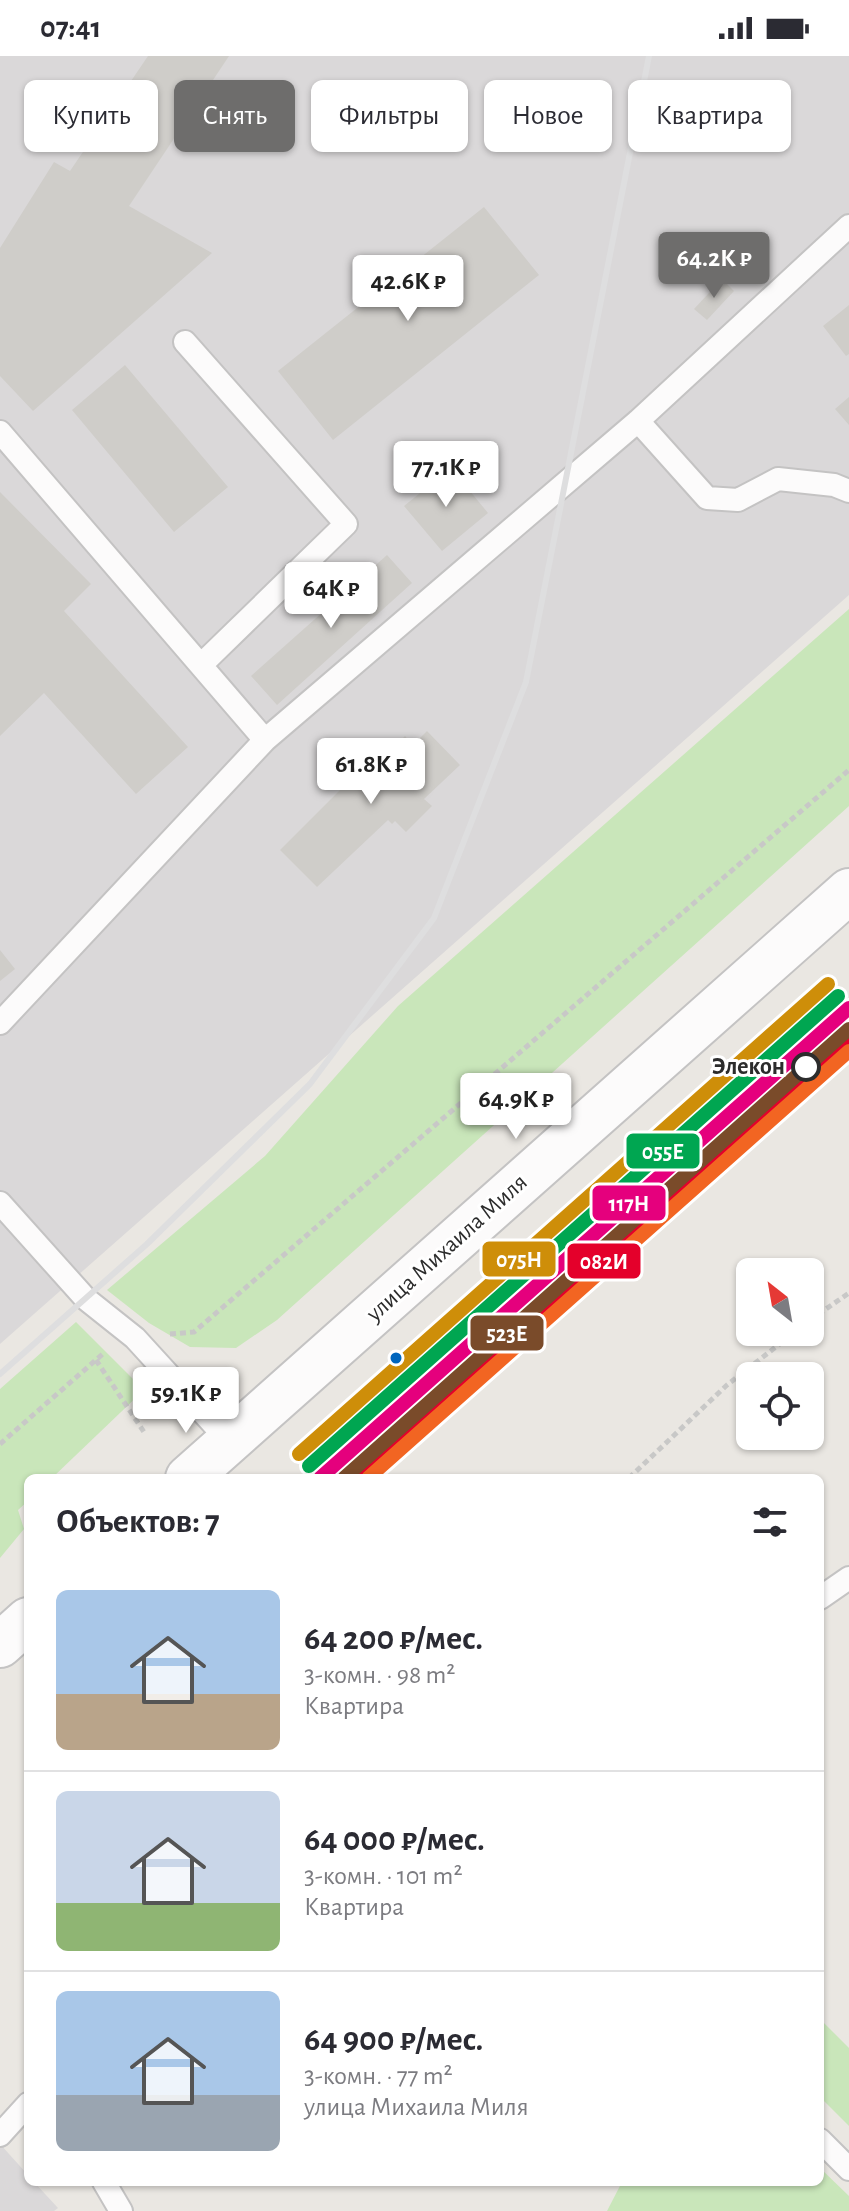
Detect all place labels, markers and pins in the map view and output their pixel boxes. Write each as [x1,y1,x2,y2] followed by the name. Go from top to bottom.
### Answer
[640,232,788,300] pin: 64.2K ₽
[334,255,482,323] pin: 42.6K ₽
[372,441,520,509] pin: 77.1K ₽
[275,562,387,630] pin: 64K ₽
[297,738,445,806] pin: 61.8K ₽
[792,1053,820,1081] marker: Элекон
[712,1055,785,1079] place label: Элекон
[442,1073,590,1141] pin: 64.9K ₽
[388,1350,404,1366] unlabelled marker
[112,1367,260,1435] pin: 59.1K ₽

